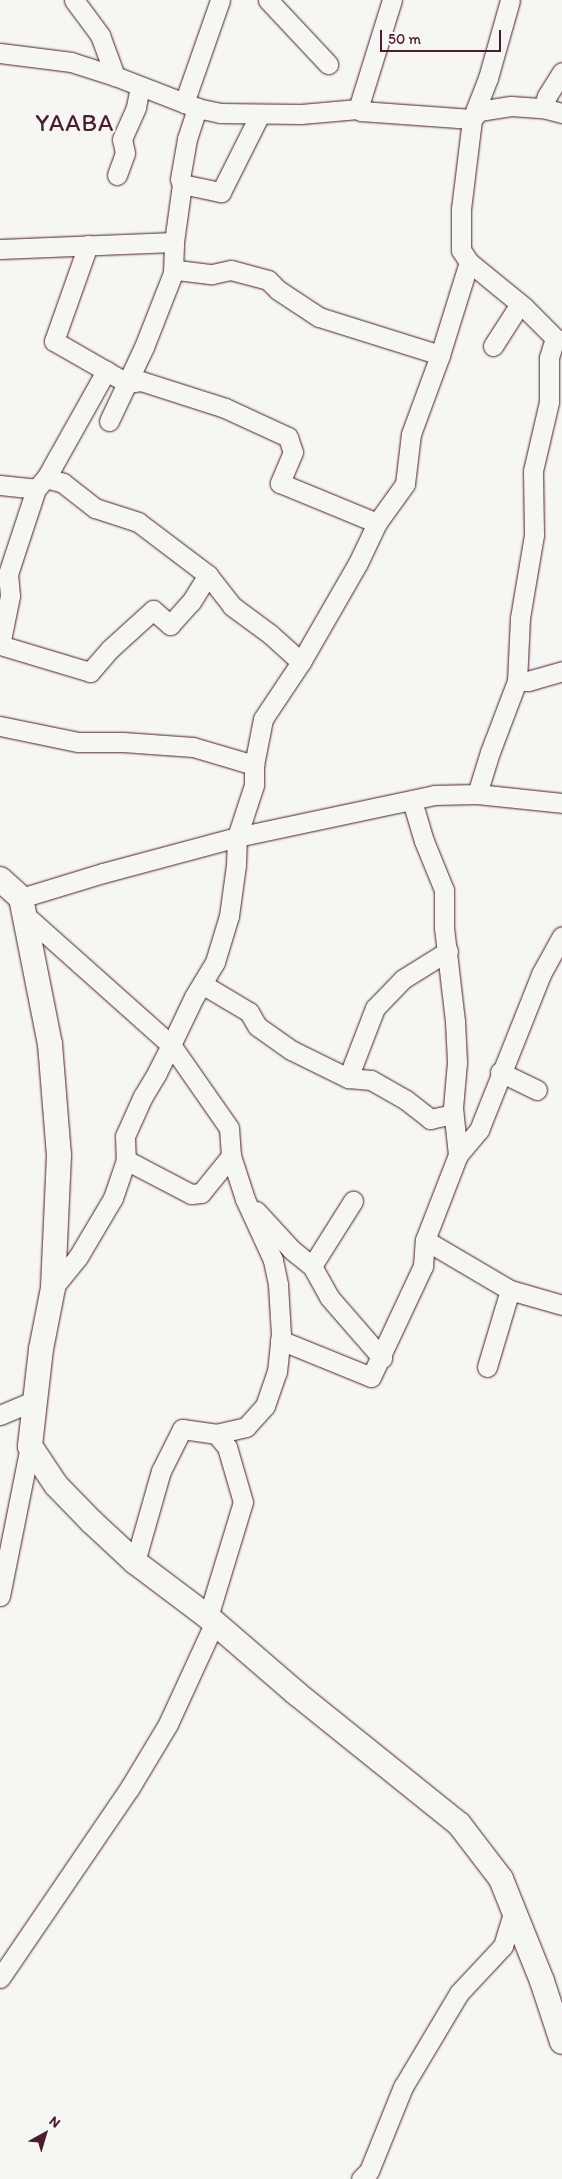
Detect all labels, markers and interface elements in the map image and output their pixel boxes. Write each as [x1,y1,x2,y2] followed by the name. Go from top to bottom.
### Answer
[382,20,503,52] scale bar
[388,30,421,48] text: 50 m
[35,109,115,137] district label: YAABA
[20,2109,70,2159] north arrow
[46,2112,64,2132] text: N

